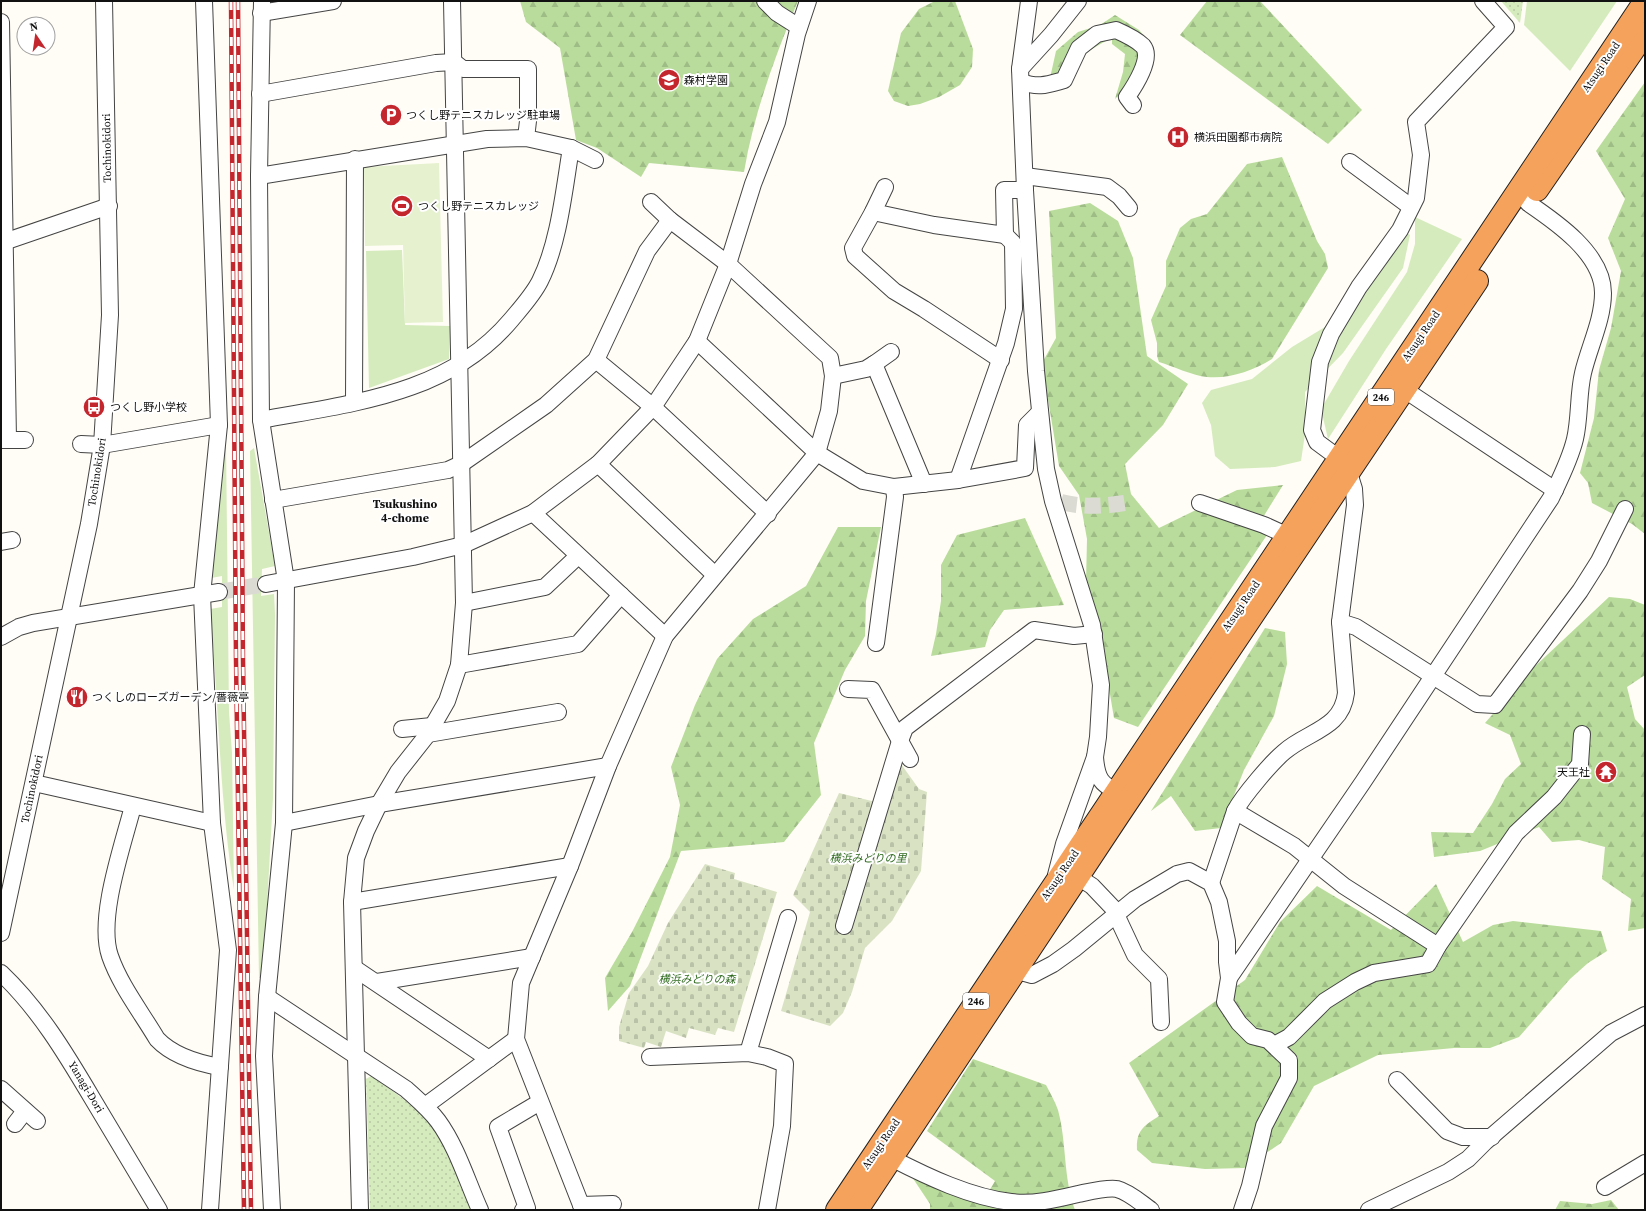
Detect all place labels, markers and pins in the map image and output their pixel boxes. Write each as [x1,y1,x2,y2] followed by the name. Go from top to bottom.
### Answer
[656,67,682,93] school or university icon: 森村学園
[684,73,728,88] place label: 森村学園
[378,102,404,128] parking icon: つくし野テニスカレッジ駐車場
[406,108,560,123] place label: つくし野テニスカレッジ駐車場
[1165,124,1191,150] hospital icon: 横浜田園都市病院
[1194,130,1282,145] place label: 横浜田園都市病院
[389,193,415,219] sports icon: つくし野テニスカレッジ
[418,199,539,214] place label: つくし野テニスカレッジ
[81,394,107,420] bus stop icon: つくし野小学校
[110,400,187,415] place label: つくし野小学校
[64,684,90,710] restaurant icon: つくしのローズガーデン/薔薇亭
[92,690,249,705] place label: つくしのローズガーデン/薔薇亭
[1593,759,1619,785] temple icon: 天王社
[1557,765,1590,780] place label: 天王社

